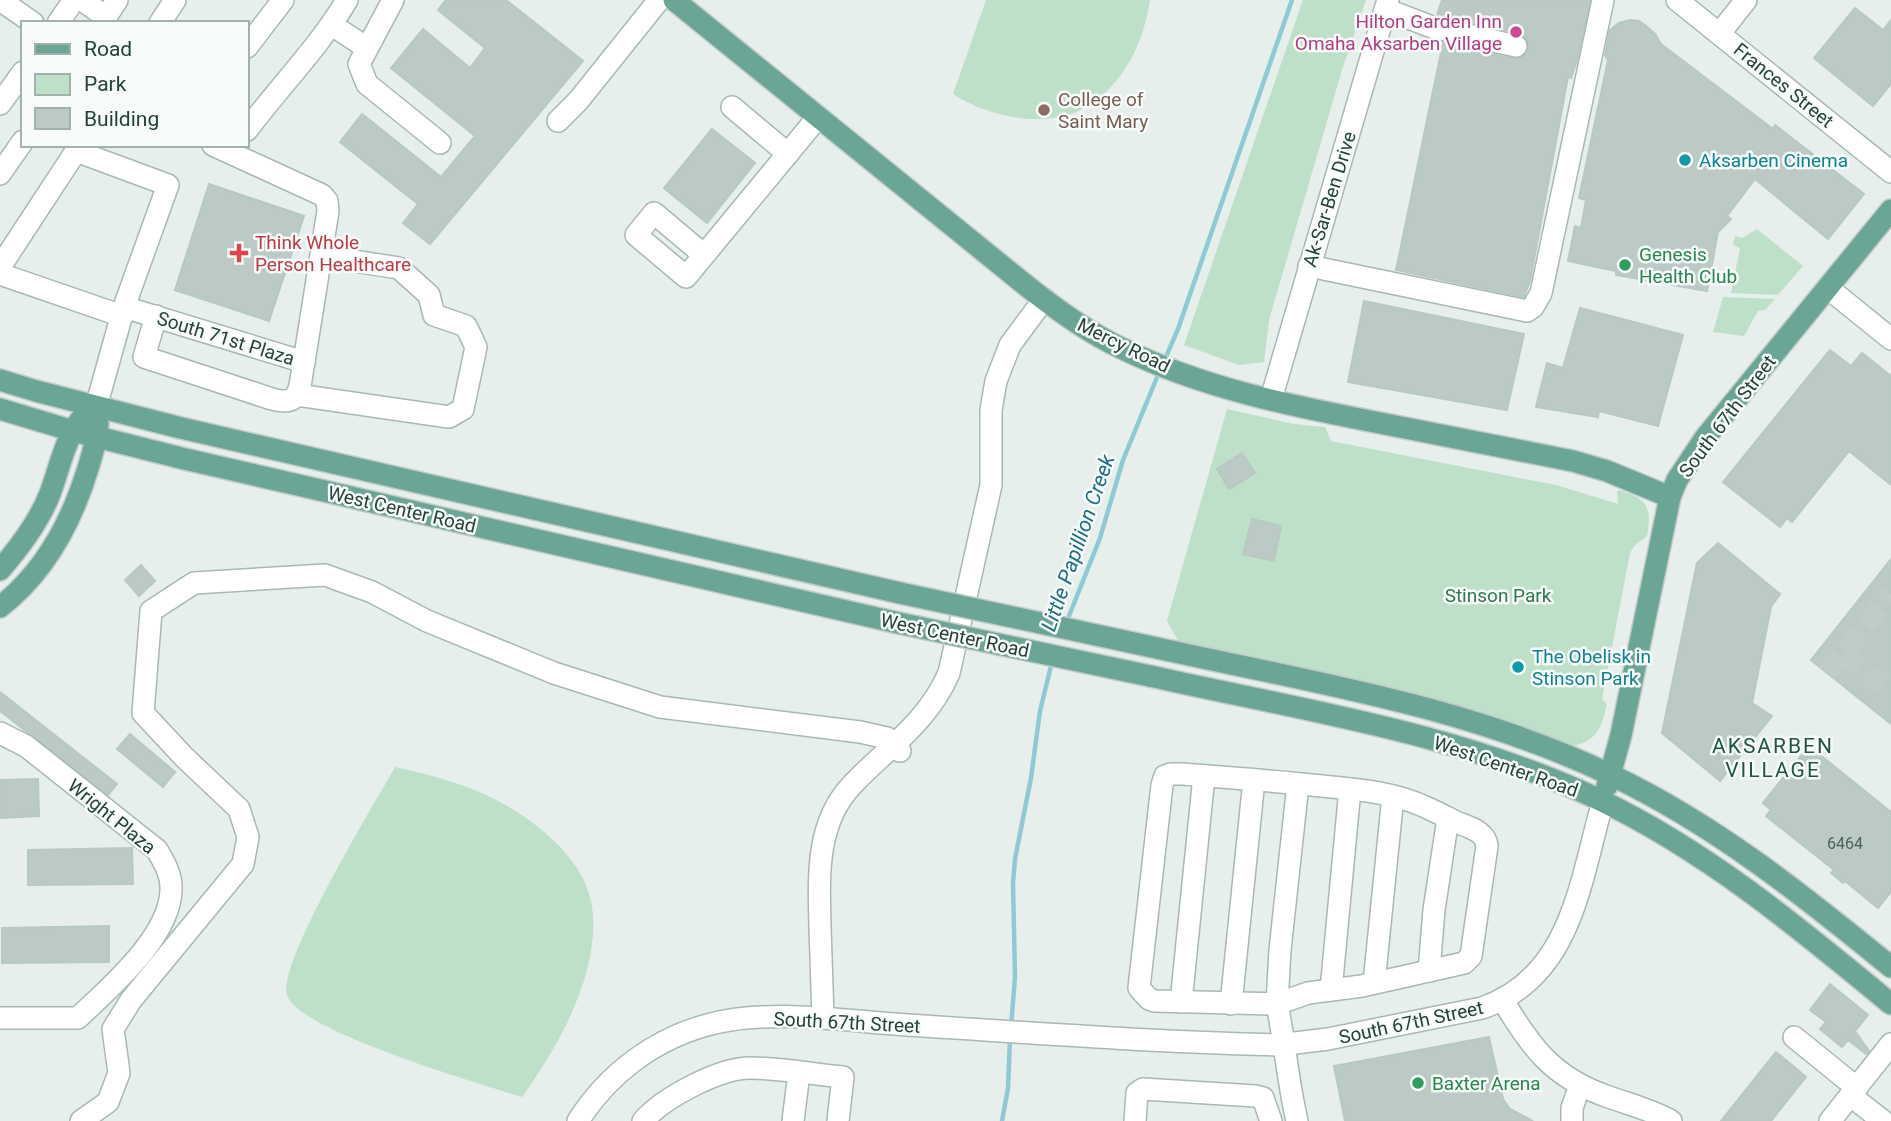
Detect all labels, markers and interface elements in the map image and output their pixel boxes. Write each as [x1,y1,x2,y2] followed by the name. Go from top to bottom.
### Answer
[1295,10,1502,55] place label: Hilton Garden Inn Omaha Aksarben Village
[21,21,248,147] legend
[1508,24,1524,40] marker: Hilton Garden Inn Omaha Aksarben Village
[84,37,132,61] text: Road
[1729,38,1838,133] street label: Frances Street
[84,72,127,96] text: Park
[1058,88,1148,133] place label: College of Saint Mary
[1036,102,1052,118] marker: College of Saint Mary
[84,107,159,131] text: Building
[1298,129,1361,270] street label: Ak-Sar-Ben Drive
[1699,149,1848,172] place label: Aksarben Cinema
[1677,152,1693,168] marker: Aksarben Cinema
[255,231,411,276] place label: Think Whole Person Healthcare
[229,243,249,263] marker: Think Whole Person Healthcare
[1639,243,1737,288] place label: Genesis Health Club
[1617,257,1633,273] marker: Genesis Health Club
[154,307,297,370] street label: South 71st Plaza
[1074,313,1174,378] street label: Mercy Road
[1674,351,1781,482] street label: South 67th Street
[1037,451,1120,634] water label: Little Papillion Creek
[326,481,478,538] street label: West Center Road
[1445,584,1552,607] park label: Stinson Park
[878,609,1031,662] street label: West Center Road
[1532,645,1651,690] place label: The Obelisk in Stinson Park
[1510,659,1526,675] marker: The Obelisk in Stinson Park
[1431,731,1581,802] street label: West Center Road
[1712,734,1834,782] district label: AKSARBEN VILLAGE
[63,774,160,859] street label: Wright Plaza
[1827,834,1863,853] house number: 6464
[1337,996,1485,1049] street label: South 67th Street
[773,1007,921,1038] street label: South 67th Street
[1432,1072,1541,1095] place label: Baxter Arena
[1410,1075,1426,1091] marker: Baxter Arena

